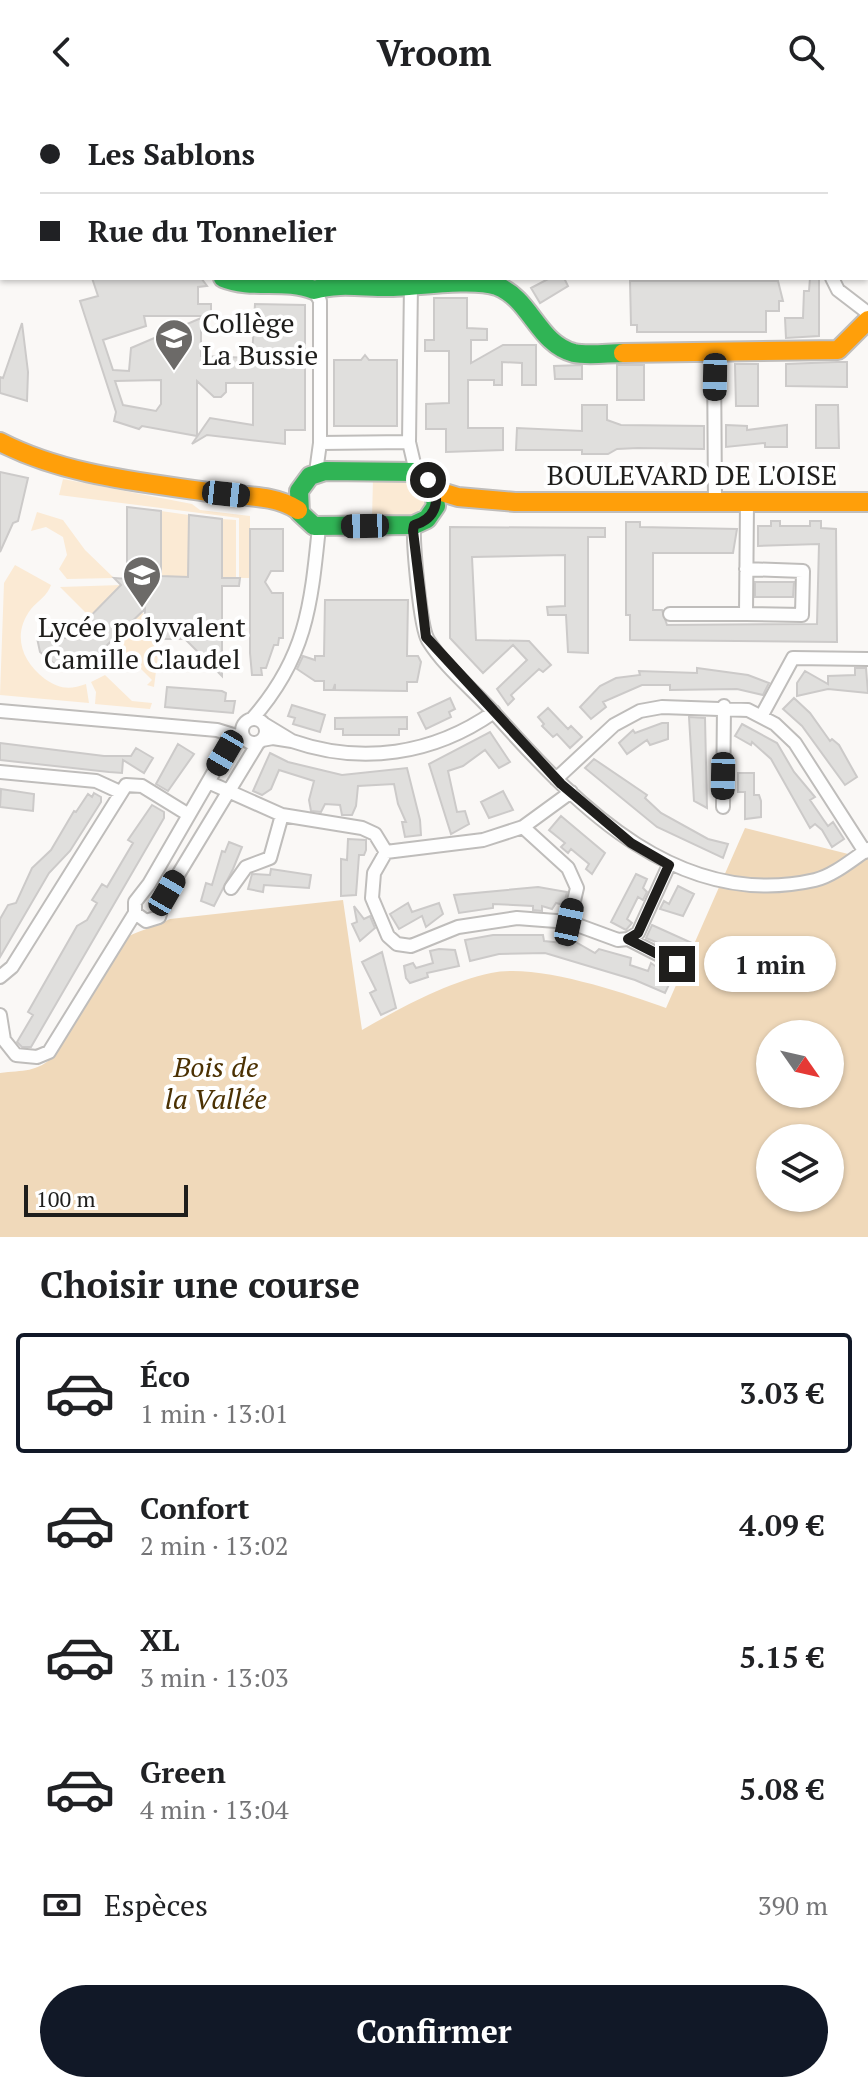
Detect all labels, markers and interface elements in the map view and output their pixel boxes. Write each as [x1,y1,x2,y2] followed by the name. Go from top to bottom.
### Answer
[377,29,491,76] text: Vroom
[40,30,84,74] icon: back
[784,30,828,74] icon: search
[88,134,255,174] text: Les Sablons
[88,211,336,251] text: Rue du Tonnelier
[202,304,318,373] place label: Collège La Bussie
[153,317,195,372] school or university icon: Collège La Bussie
[703,353,727,401] car
[547,456,837,493] street label: BOULEVARD DE L'OISE
[410,462,446,498] route start
[201,480,251,508] car
[341,514,389,538] car
[121,554,163,609] school or university icon: Lycée polyvalent Camille Claudel
[38,608,247,677] place label: Lycée polyvalent Camille Claudel
[203,726,247,780] car
[711,752,735,800] car
[145,866,189,920] car
[552,896,586,948] car
[705,936,837,992] callout: 1 min
[659,946,695,982] route end
[734,947,806,981] text: 1 min
[756,1020,844,1108] north arrow
[756,1020,844,1212] map controls
[165,1048,267,1117] park label: Bois de la Vallée
[756,1124,844,1212] button: layers
[24,1181,188,1217] scale bar
[36,1184,96,1213] text: 100 m
[40,1261,360,1308] text: Choisir une course
[140,1356,190,1396] text: Éco
[44,1357,116,1429] icon: car
[739,1373,824,1413] text: 3.03 €
[140,1396,289,1430] text: 1 min · 13:01
[140,1488,250,1528] text: Confort
[44,1489,116,1561] icon: car
[739,1505,824,1545] text: 4.09 €
[140,1528,289,1562] text: 2 min · 13:02
[140,1620,179,1660] text: XL
[44,1621,116,1693] icon: car
[739,1637,824,1677] text: 5.15 €
[140,1660,289,1694] text: 3 min · 13:03
[140,1752,226,1792] text: Green
[44,1753,116,1825] icon: car
[739,1769,824,1809] text: 5.08 €
[140,1792,289,1826] text: 4 min · 13:04
[40,1883,84,1927] icon: cash
[104,1885,208,1925] text: Espèces
[758,1888,828,1922] text: 390 m
[40,1985,828,2077] button: Confirmer

